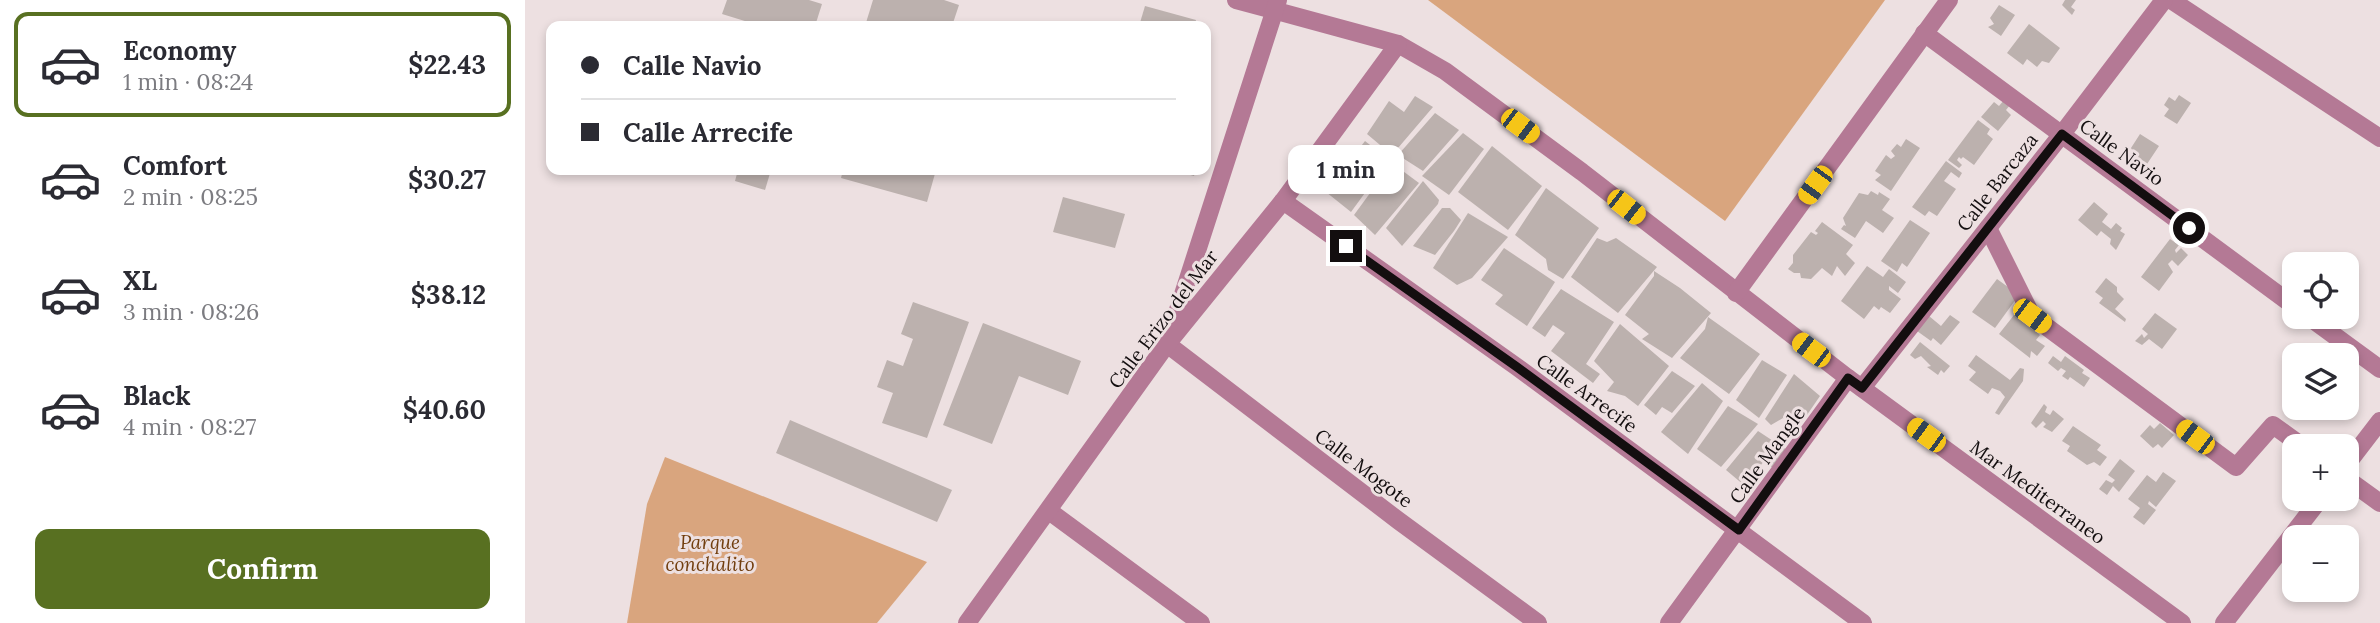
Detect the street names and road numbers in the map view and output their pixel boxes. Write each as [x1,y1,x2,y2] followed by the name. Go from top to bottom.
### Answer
[2075,113,2169,191] street label: Calle Navio
[1951,128,2043,236] street label: Calle Barcaza
[1103,244,1223,393] street label: Calle Erizo del Mar
[1532,348,1642,438] street label: Calle Arrecife
[1724,402,1810,508] street label: Calle Mangle
[1310,423,1418,513] street label: Calle Mogote
[1966,435,2110,549] street label: Mar Mediterraneo

